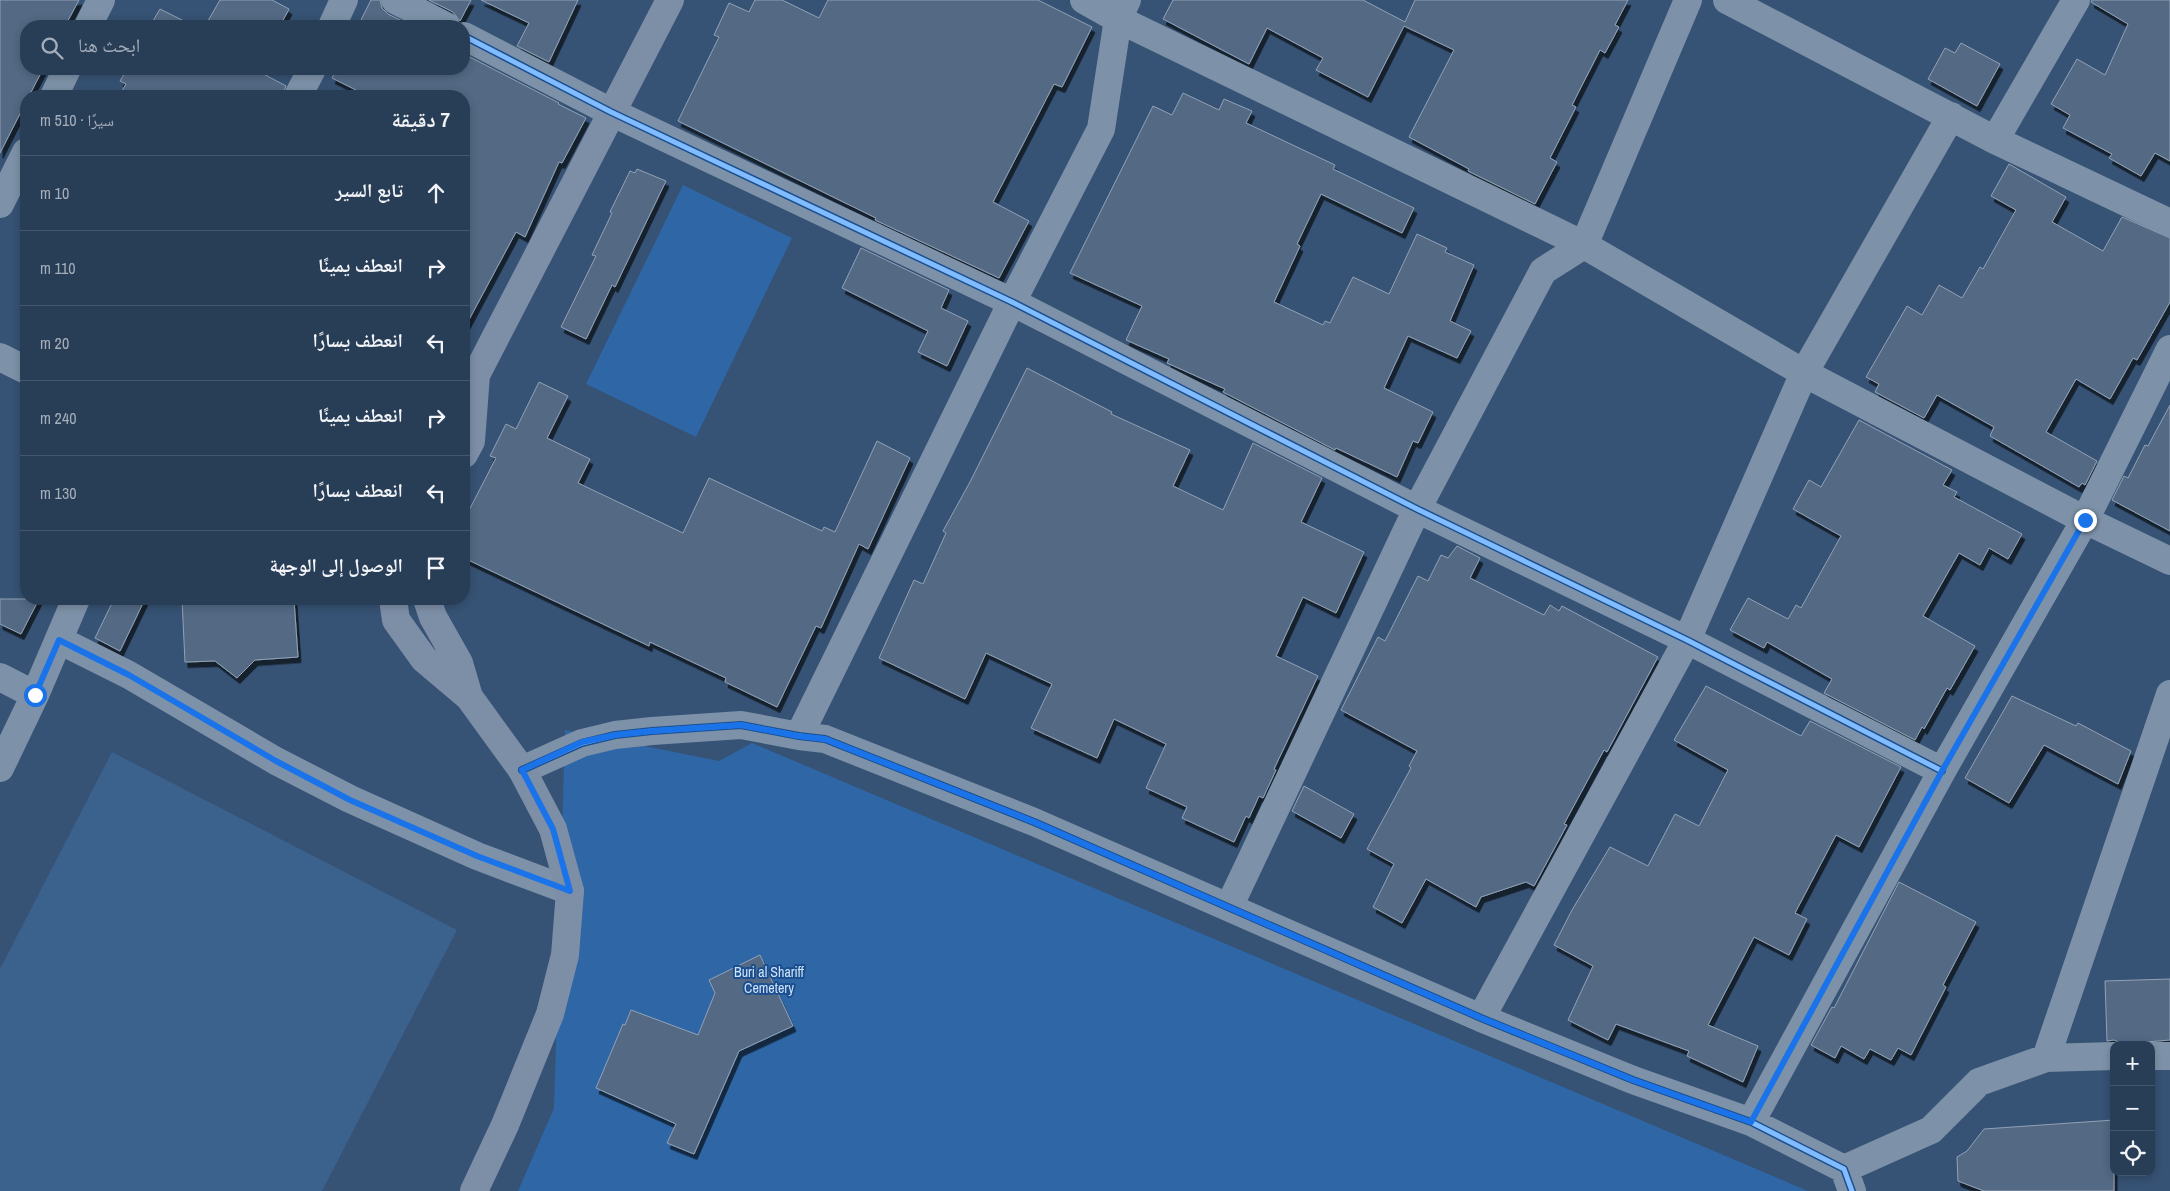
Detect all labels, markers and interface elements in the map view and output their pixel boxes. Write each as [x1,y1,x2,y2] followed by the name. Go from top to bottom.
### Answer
[20,20,470,75] search box
[78,32,140,58] text: ابحث هنا
[38,34,66,62] icon: search
[392,105,450,134] text: 7 دقيقة
[40,109,114,131] text: سيرًا · 510 m
[335,177,403,203] text: تابع السير
[422,179,450,207] icon: ahead
[40,182,69,204] text: 10 m
[318,252,403,278] text: انعطف يمينًا
[422,254,450,282] icon: right
[40,257,76,279] text: 110 m
[313,327,403,353] text: انعطف يسارًا
[422,329,450,357] icon: left
[40,332,69,354] text: 20 m
[318,402,403,428] text: انعطف يمينًا
[422,404,450,432] icon: right
[40,407,76,429] text: 240 m
[313,477,403,503] text: انعطف يسارًا
[422,479,450,507] icon: left
[40,482,76,504] text: 130 m
[2074,509,2097,532] route end
[269,552,403,578] text: الوصول إلى الوجهة
[422,554,450,582] icon: arrive
[24,684,47,707] route start
[734,963,805,997] park label: Buri al Shariff Cemetery
[2110,1041,2155,1176] map controls
[2110,1041,2155,1086] button: +
[2110,1086,2155,1131] button: −
[2110,1131,2155,1176] button: locate

